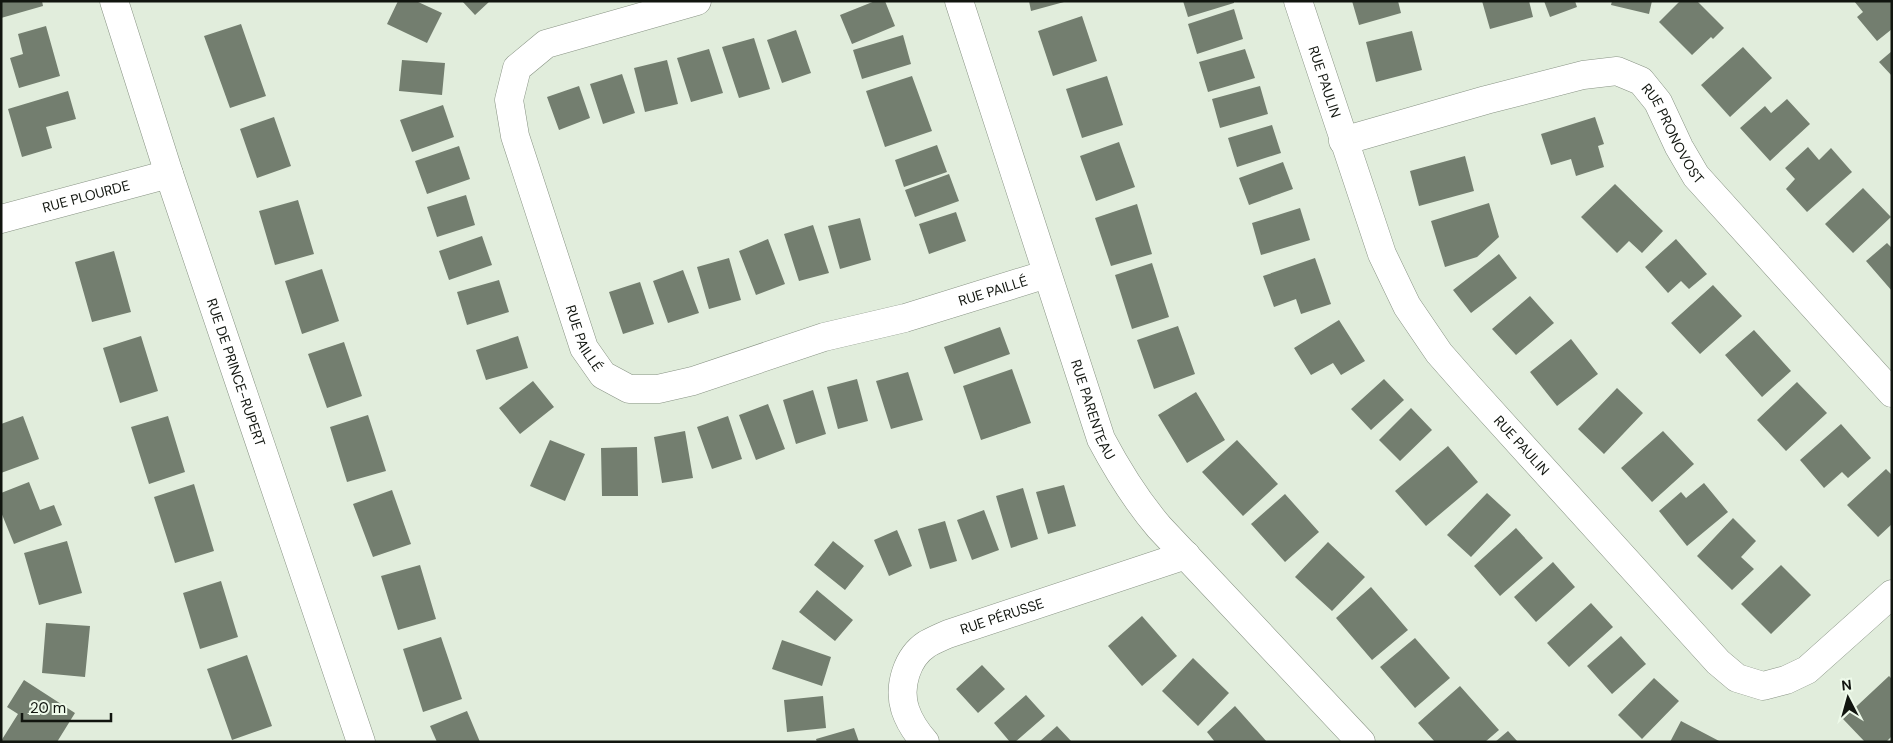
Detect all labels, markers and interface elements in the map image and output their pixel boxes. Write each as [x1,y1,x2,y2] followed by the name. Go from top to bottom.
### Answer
[1305,43,1345,120] street label: RUE PAULIN
[1638,80,1708,188] street label: RUE PRONOVOST
[40,176,132,217] street label: RUE PLOURDE
[956,272,1030,310] street label: RUE PAILLÉ
[203,296,269,449] street label: RUE DE PRINCE-RUPERT
[562,303,607,375] street label: RUE PAILLÉ
[1067,357,1120,463] street label: RUE PARENTEAU
[1490,412,1553,479] street label: RUE PAULIN
[958,594,1046,638] street label: RUE PÉRUSSE
[1823,673,1873,723] north arrow
[1841,676,1853,695] text: N
[22,690,111,722] scale bar
[30,698,66,718] text: 20 m

